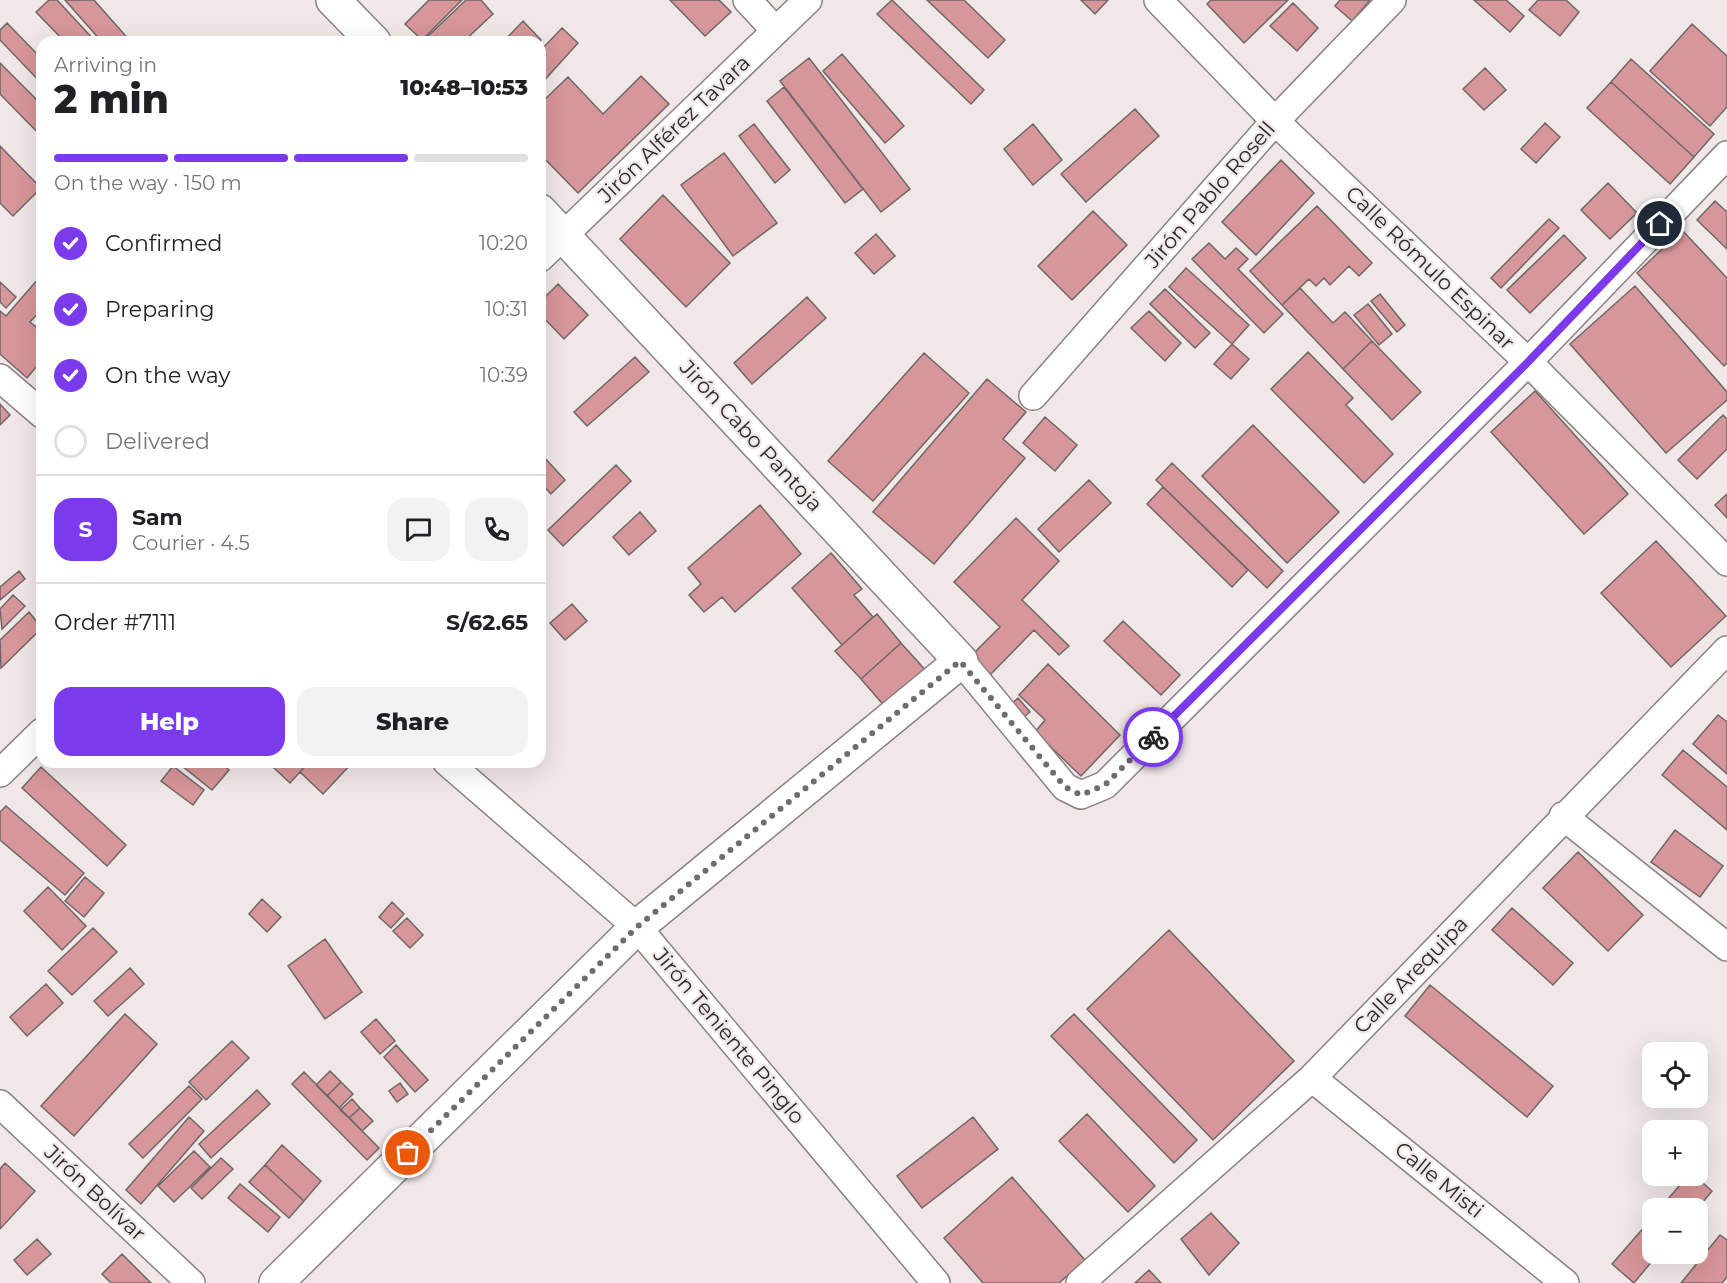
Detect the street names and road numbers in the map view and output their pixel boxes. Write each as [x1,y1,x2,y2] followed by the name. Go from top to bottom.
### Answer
[592,50,755,208] street label: Jirón Alférez Tavara
[1139,116,1280,274] street label: Jirón Pablo Rosell
[1341,181,1520,355] street label: Calle Rómulo Espinar
[674,354,828,517] street label: Jirón Cabo Pantoja
[1348,911,1473,1038] street label: Calle Arequipa
[648,942,810,1129] street label: Jirón Teniente Pinglo
[1390,1136,1489,1223] street label: Calle Misti
[39,1139,151,1246] street label: Jirón Bolívar

